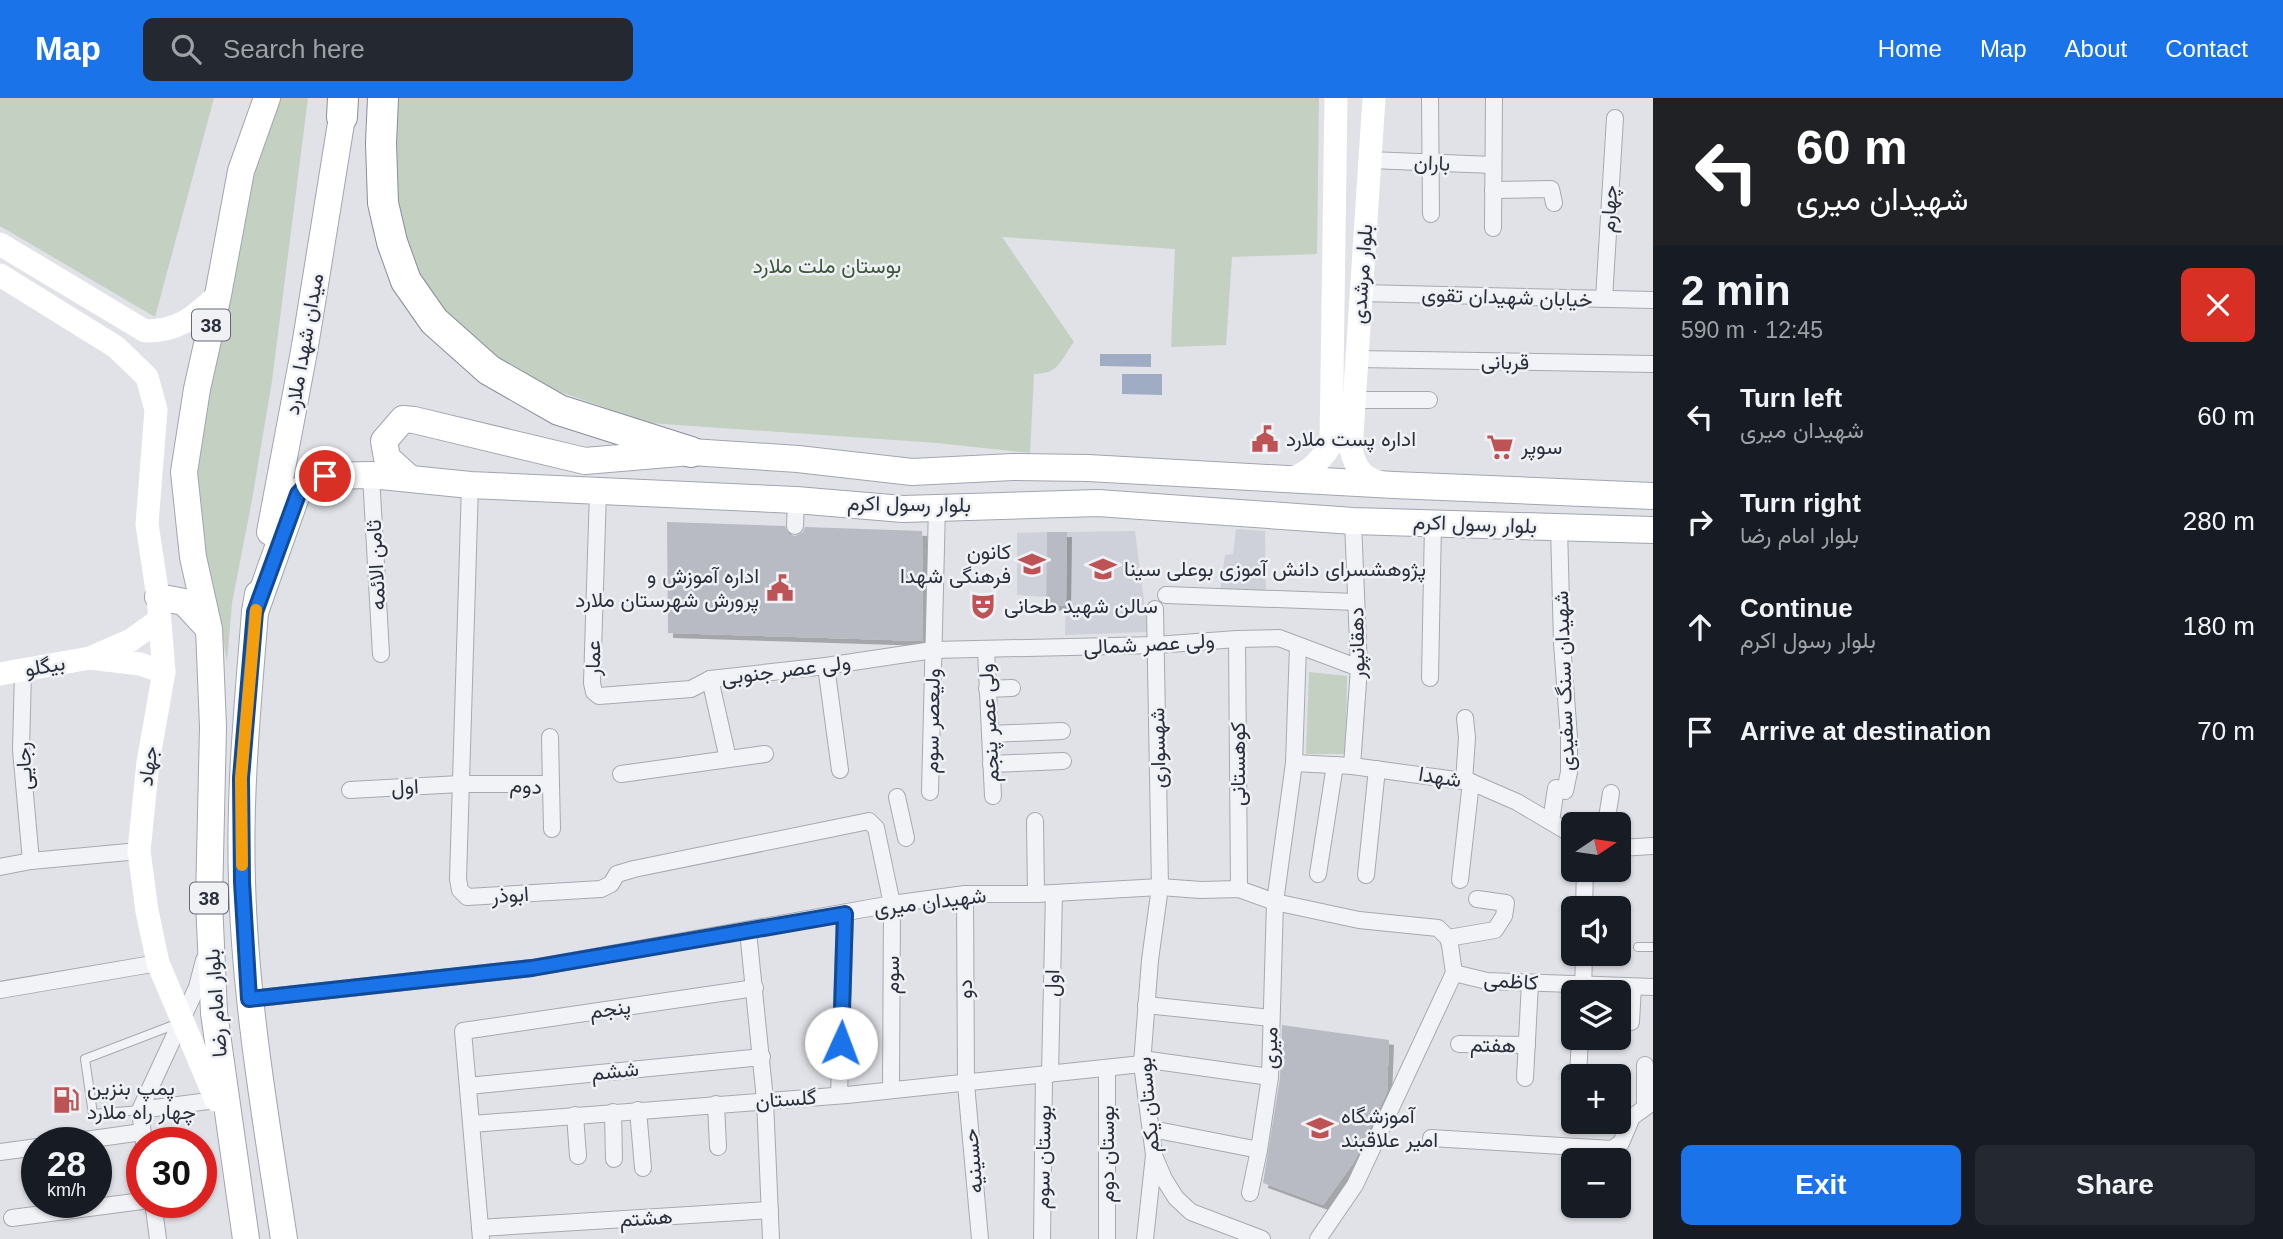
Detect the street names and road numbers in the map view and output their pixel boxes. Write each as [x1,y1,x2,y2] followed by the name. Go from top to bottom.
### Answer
[1413,150,1451,177] street label: باران
[1596,184,1624,234] street label: چهارم
[1347,223,1378,325] street label: بلوار مرشدی
[280,271,329,417] street label: میدان شهدا ملارد
[1421,282,1593,313] street label: خیابان شهیدان تقوی
[192,310,230,341] road number: 38
[1481,350,1529,375] street label: قربانی
[847,491,971,519] street label: بلوار رسول اکرم
[1413,510,1537,540] street label: بلوار رسول اکرم
[362,519,390,611] street label: ثامن الائمه
[1549,590,1580,772] street label: شهیدان سنگ سفیدی
[1344,607,1372,680] street label: دهقانپور
[1083,629,1215,660] street label: ولی عصر شمالی
[581,640,606,677] street label: عمار
[720,650,852,691] street label: ولی عصر جنوبی
[23,651,67,682] street label: بیگلو
[974,663,1006,783] street label: ولی عصر پنجم
[919,668,947,774] street label: ولیعصر سوم
[1145,707,1172,789] street label: شهسواری
[1226,722,1251,806] street label: کوهستانی
[11,741,38,791] street label: رجایی
[133,744,164,788] street label: جهاد
[1417,762,1463,793] street label: شهدا
[509,773,543,801] street label: دوم
[391,774,419,801] street label: اول
[489,882,530,909] street label: ابوذر
[190,883,228,914] road number: 38
[872,883,988,922] street label: شهیدان میری
[200,948,234,1058] street label: بلوار امام رضا
[880,956,906,994] street label: سوم
[1483,967,1539,995] street label: کاظمی
[1040,969,1065,997] street label: اول
[953,979,978,999] street label: دو
[588,994,632,1026] street label: پنجم
[1258,1027,1283,1069] street label: میری
[1470,1033,1516,1059] street label: هفتم
[1132,1056,1166,1154] street label: بوستان یکم
[590,1057,640,1087] street label: ششم
[754,1085,818,1113] street label: گلستان
[1030,1105,1058,1209] street label: بوستان سوم
[1095,1105,1121,1203] street label: بوستان دوم
[958,1128,988,1194] street label: حسینیه
[619,1204,673,1234] street label: هشتم

